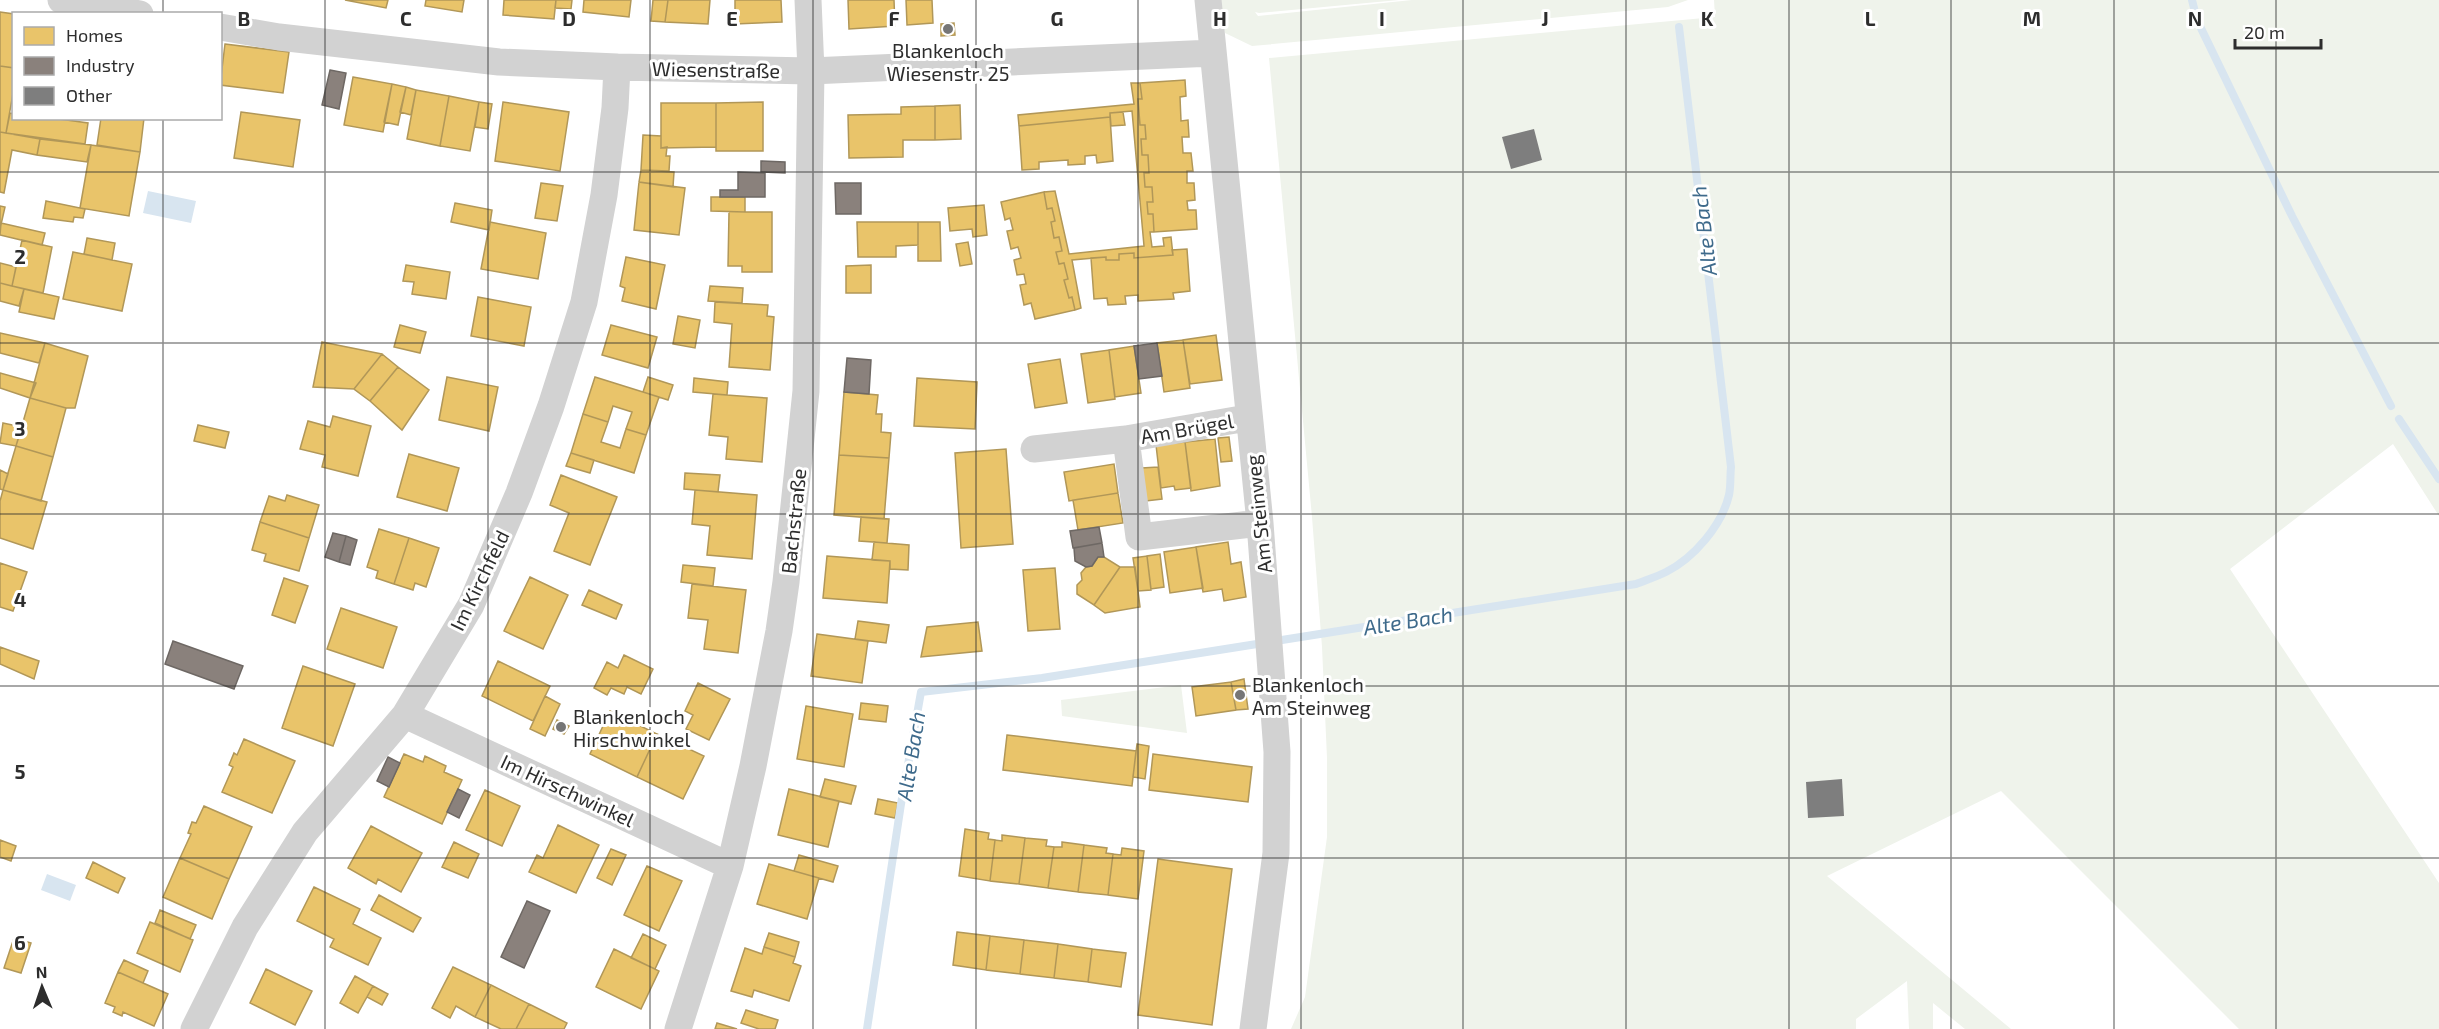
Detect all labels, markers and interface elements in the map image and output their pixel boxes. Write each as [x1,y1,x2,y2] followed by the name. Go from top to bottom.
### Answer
[238,6,250,30] text: B
[400,6,412,30] text: C
[562,6,576,30] text: D
[726,6,738,30] text: E
[888,6,900,30] text: F
[1051,6,1063,30] text: G
[1213,6,1227,30] text: H
[1379,6,1385,30] text: I
[1541,6,1549,30] text: J
[1701,6,1714,30] text: K
[1865,6,1876,30] text: L
[2023,6,2041,30] text: M
[2188,6,2202,30] text: N
[12,12,222,120] legend
[2235,12,2320,50] scale bar
[2244,21,2285,43] text: 20 m
[941,22,955,36] marker: Blankenloch Wiesenstr. 25
[66,24,123,46] text: Homes
[887,38,1009,85] place label: Blankenloch Wiesenstr. 25
[66,54,135,76] text: Industry
[652,56,780,82] street label: Wiesenstraße
[66,84,112,106] text: Other
[1685,185,1721,278] water label: Alte Bach
[14,244,26,268] text: 2
[1139,408,1235,448] street label: Am Brügel
[14,416,26,440] text: 3
[1240,454,1276,574] street label: Am Steinweg
[776,467,810,575] street label: Bachstraße
[444,526,514,634] street label: Im Kirchfeld
[14,587,27,611] text: 4
[1361,601,1454,640] water label: Alte Bach
[1252,672,1371,719] place label: Blankenloch Am Steinweg
[1233,688,1247,702] marker: Blankenloch Am Steinweg
[573,704,691,751] place label: Blankenloch Hirschwinkel
[890,710,929,803] water label: Alte Bach
[554,720,568,734] marker: Blankenloch Hirschwinkel
[497,749,639,831] street label: Im Hirschwinkel
[14,759,26,783] text: 5
[14,930,26,954] text: 6
[12,957,72,1017] north arrow
[35,962,48,981] text: N

